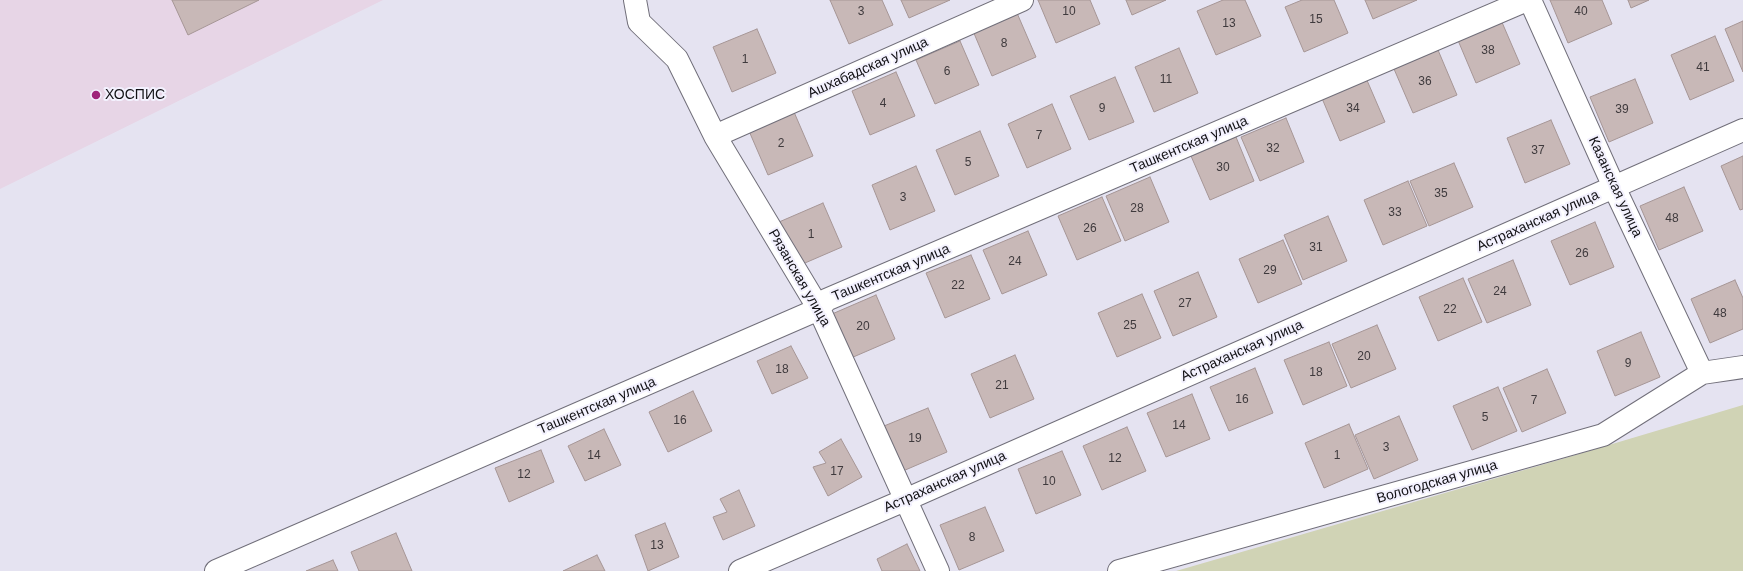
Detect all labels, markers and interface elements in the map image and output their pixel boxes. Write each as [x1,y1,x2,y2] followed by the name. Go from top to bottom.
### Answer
[858,5,864,19] house number: 3
[1062,5,1076,19] house number: 10
[1574,5,1588,19] house number: 40
[1309,13,1323,27] house number: 15
[1222,17,1236,31] house number: 13
[805,34,931,102] street label: Ашхабадская улица
[1001,37,1007,51] house number: 8
[1481,44,1495,58] house number: 38
[742,53,748,67] house number: 1
[1696,61,1710,75] house number: 41
[944,65,950,79] house number: 6
[1160,73,1172,87] house number: 11
[1418,75,1432,89] house number: 36
[105,87,165,103] place label: ХОСПИС
[90,89,102,101] marker: ХОСПИС
[880,97,886,111] house number: 4
[1099,102,1105,116] house number: 9
[1346,102,1360,116] house number: 34
[1615,103,1629,117] house number: 39
[1128,113,1250,177] street label: Ташкентская улица
[1036,129,1042,143] house number: 7
[1584,134,1646,240] street label: Казанская улица
[778,137,784,151] house number: 2
[1266,142,1280,156] house number: 32
[1531,144,1545,158] house number: 37
[965,156,971,170] house number: 5
[1216,161,1230,175] house number: 30
[1434,187,1448,201] house number: 35
[1474,187,1602,255] street label: Астраханская улица
[900,191,906,205] house number: 3
[1130,202,1144,216] house number: 28
[1388,206,1402,220] house number: 33
[1665,212,1679,226] house number: 48
[1083,222,1097,236] house number: 26
[764,226,834,330] street label: Рязанская улица
[808,228,814,242] house number: 1
[830,241,952,305] street label: Ташкентская улица
[1309,241,1323,255] house number: 31
[1575,247,1589,261] house number: 26
[1008,255,1022,269] house number: 24
[1263,264,1277,278] house number: 29
[951,279,965,293] house number: 22
[1493,285,1507,299] house number: 24
[1178,297,1192,311] house number: 27
[1443,303,1457,317] house number: 22
[1713,307,1727,321] house number: 48
[1178,317,1306,385] street label: Астраханская улица
[1123,319,1137,333] house number: 25
[856,320,870,334] house number: 20
[1357,350,1371,364] house number: 20
[1625,357,1631,371] house number: 9
[775,363,789,377] house number: 18
[1309,366,1323,380] house number: 18
[536,374,658,438] street label: Ташкентская улица
[995,379,1009,393] house number: 21
[1235,393,1249,407] house number: 16
[1531,394,1537,408] house number: 7
[1482,411,1488,425] house number: 5
[673,414,687,428] house number: 16
[1172,419,1186,433] house number: 14
[908,432,922,446] house number: 19
[1383,441,1389,455] house number: 3
[881,448,1009,516] street label: Астраханская улица
[587,449,601,463] house number: 14
[1334,449,1340,463] house number: 1
[1108,452,1122,466] house number: 12
[1375,457,1499,507] street label: Вологодская улица
[830,465,844,479] house number: 17
[517,468,531,482] house number: 12
[1042,475,1056,489] house number: 10
[969,531,975,545] house number: 8
[650,539,664,553] house number: 13

